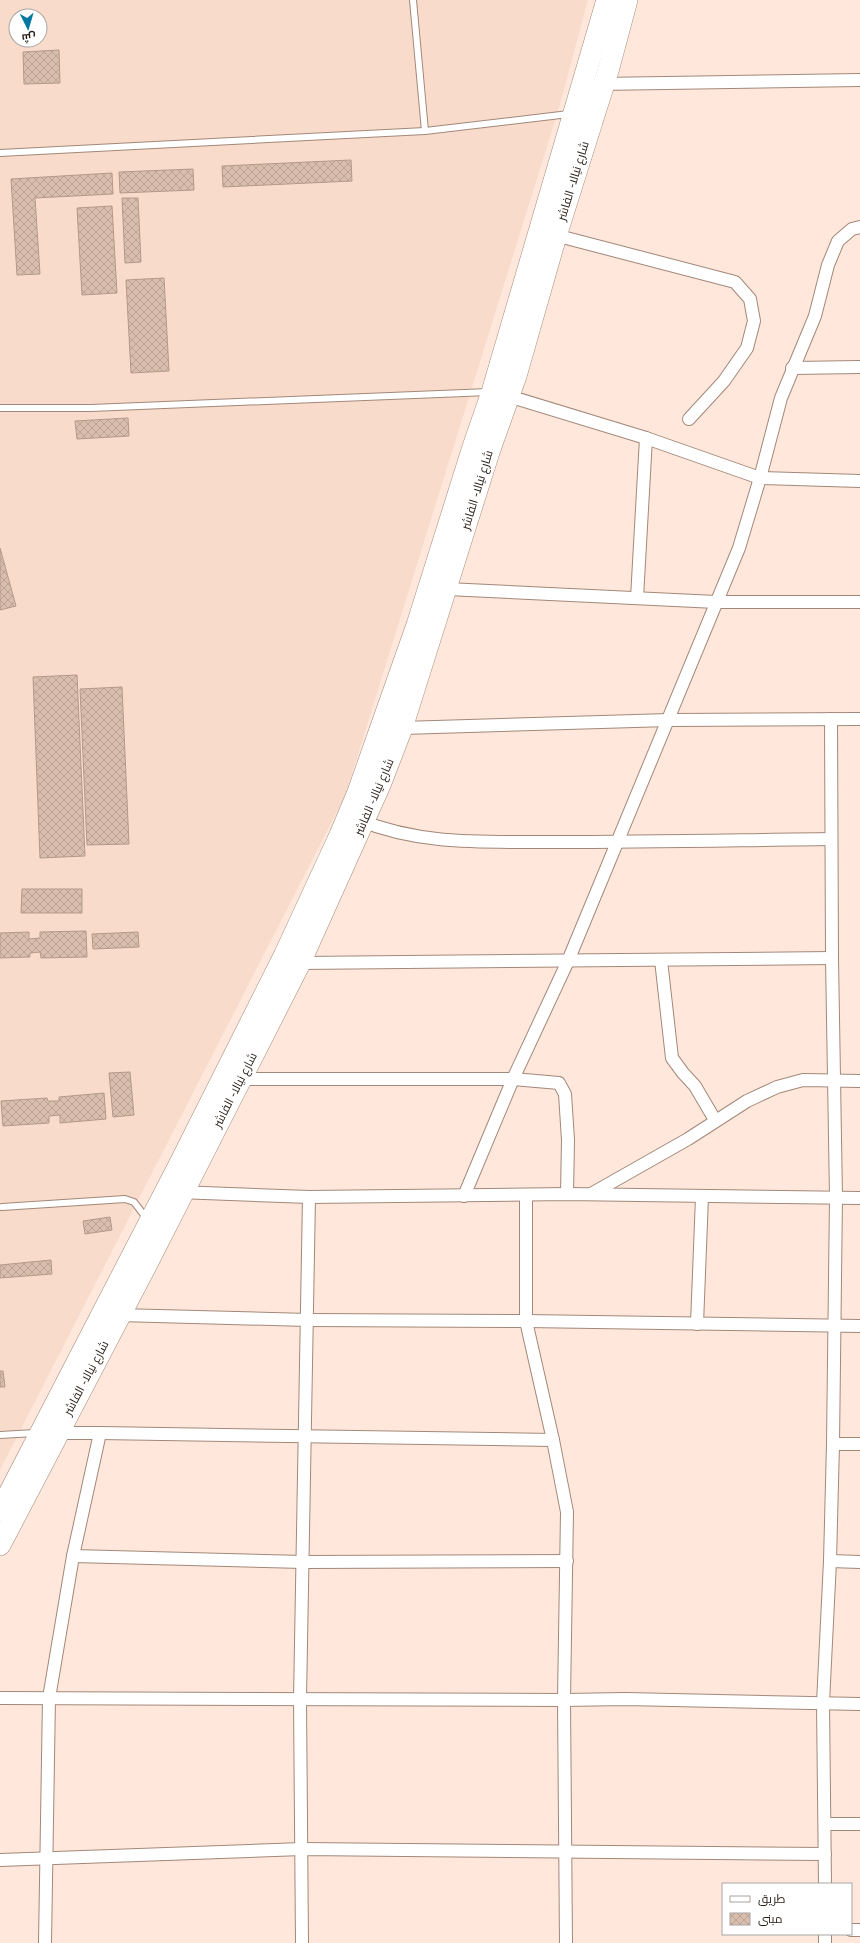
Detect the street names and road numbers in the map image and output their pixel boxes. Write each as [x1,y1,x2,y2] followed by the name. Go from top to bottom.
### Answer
[554,140,593,224] street label: شارع نيالا - الفاشر
[458,449,497,533] street label: شارع نيالا - الفاشر
[351,756,397,839] street label: شارع نيالا - الفاشر
[210,1050,261,1131] street label: شارع نيالا - الفاشر
[60,1338,112,1419] street label: شارع نيالا - الفاشر

